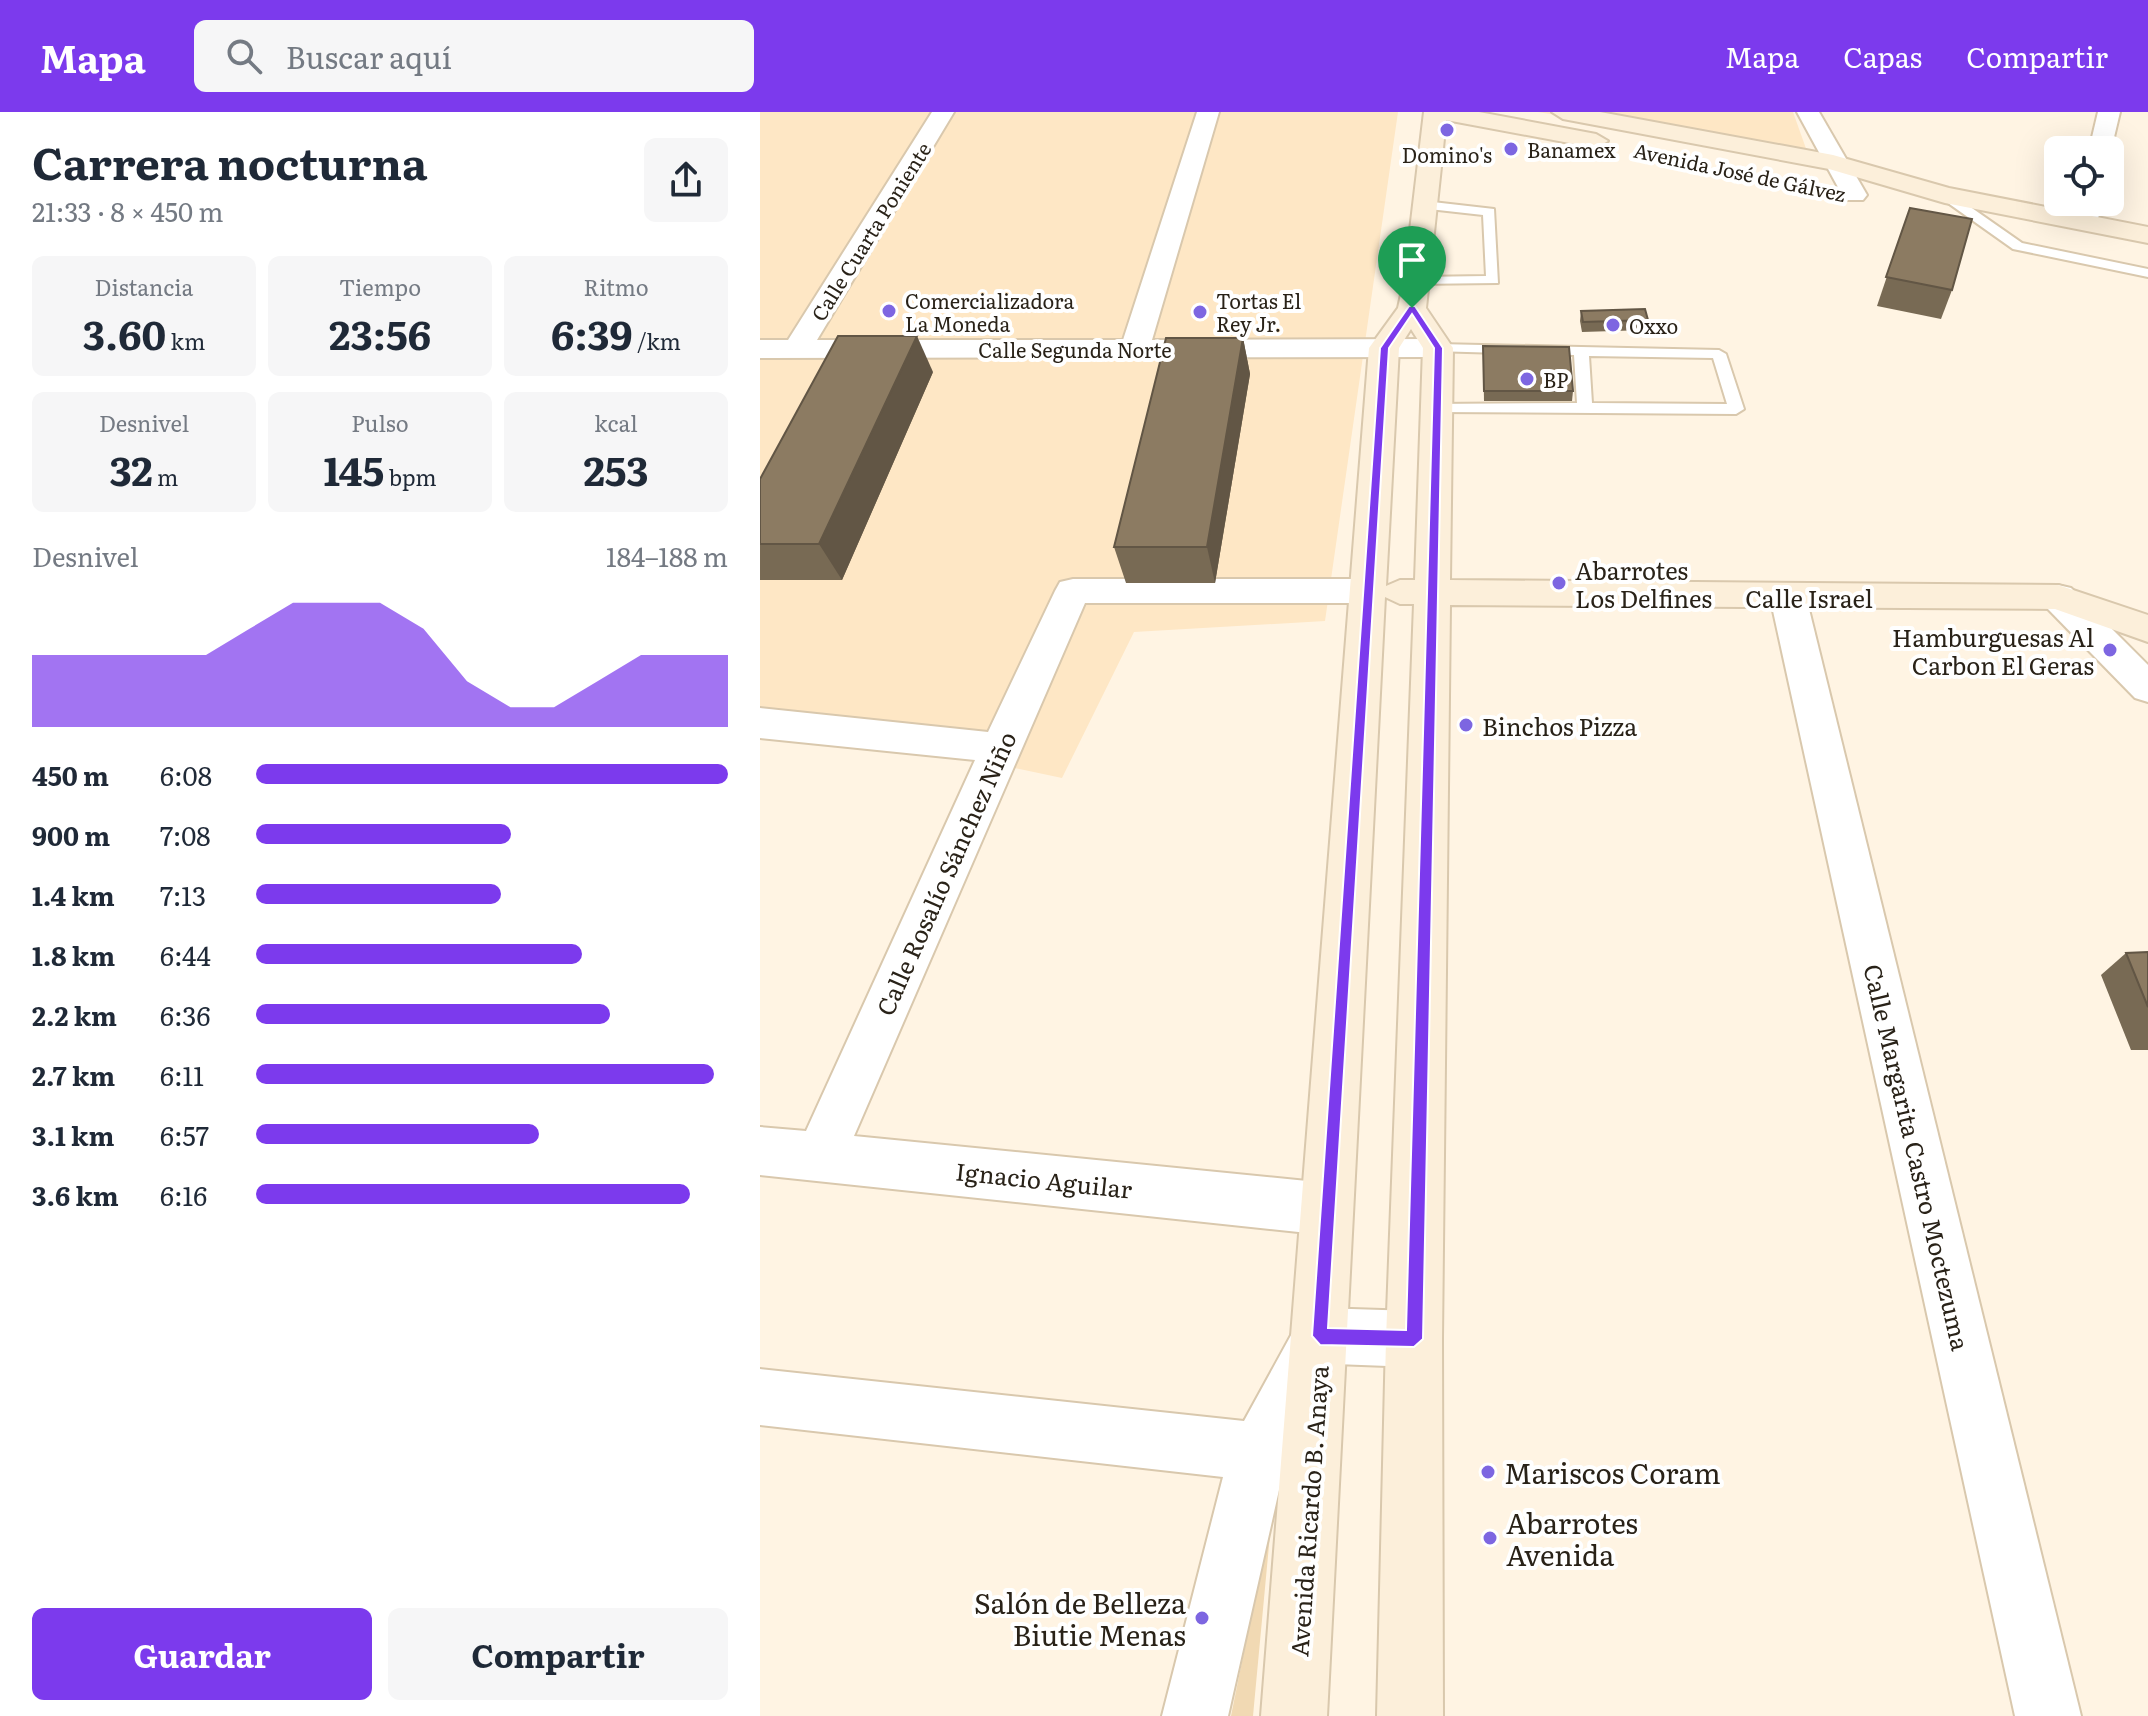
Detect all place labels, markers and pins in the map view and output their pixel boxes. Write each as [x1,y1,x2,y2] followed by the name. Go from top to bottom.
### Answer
[1438,121,1456,139] marker: Domino's
[1527,134,1616,164] place label: Banamex
[1402,139,1492,169] place label: Domino's
[1502,140,1520,158] marker: Banamex
[1378,226,1446,308] pin
[905,285,1074,338] place label: Comercializadora La Moneda
[1216,285,1301,338] place label: Tortas El Rey Jr.
[880,302,898,320] marker: Comercializadora La Moneda
[1191,303,1209,321] marker: Tortas El Rey Jr.
[1629,310,1678,340] place label: Oxxo
[1604,316,1622,334] marker: Oxxo
[1543,364,1568,394] place label: BP
[1518,370,1536,388] marker: BP
[1575,552,1712,615] place label: Abarrotes Los Delfines
[1550,574,1568,592] marker: Abarrotes Los Delfines
[1892,619,2094,682] place label: Hamburguesas Al Carbon El Geras
[2101,641,2119,659] marker: Hamburguesas Al Carbon El Geras
[1482,708,1637,743] place label: Binchos Pizza
[1457,716,1475,734] marker: Binchos Pizza
[1504,1451,1721,1493] place label: Mariscos Coram
[1479,1463,1497,1481] marker: Mariscos Coram
[1506,1501,1638,1575] place label: Abarrotes Avenida
[1481,1529,1499,1547] marker: Abarrotes Avenida
[974,1581,1186,1655] place label: Salón de Belleza Biutie Menas
[1193,1609,1211,1627] marker: Salón de Belleza Biutie Menas

